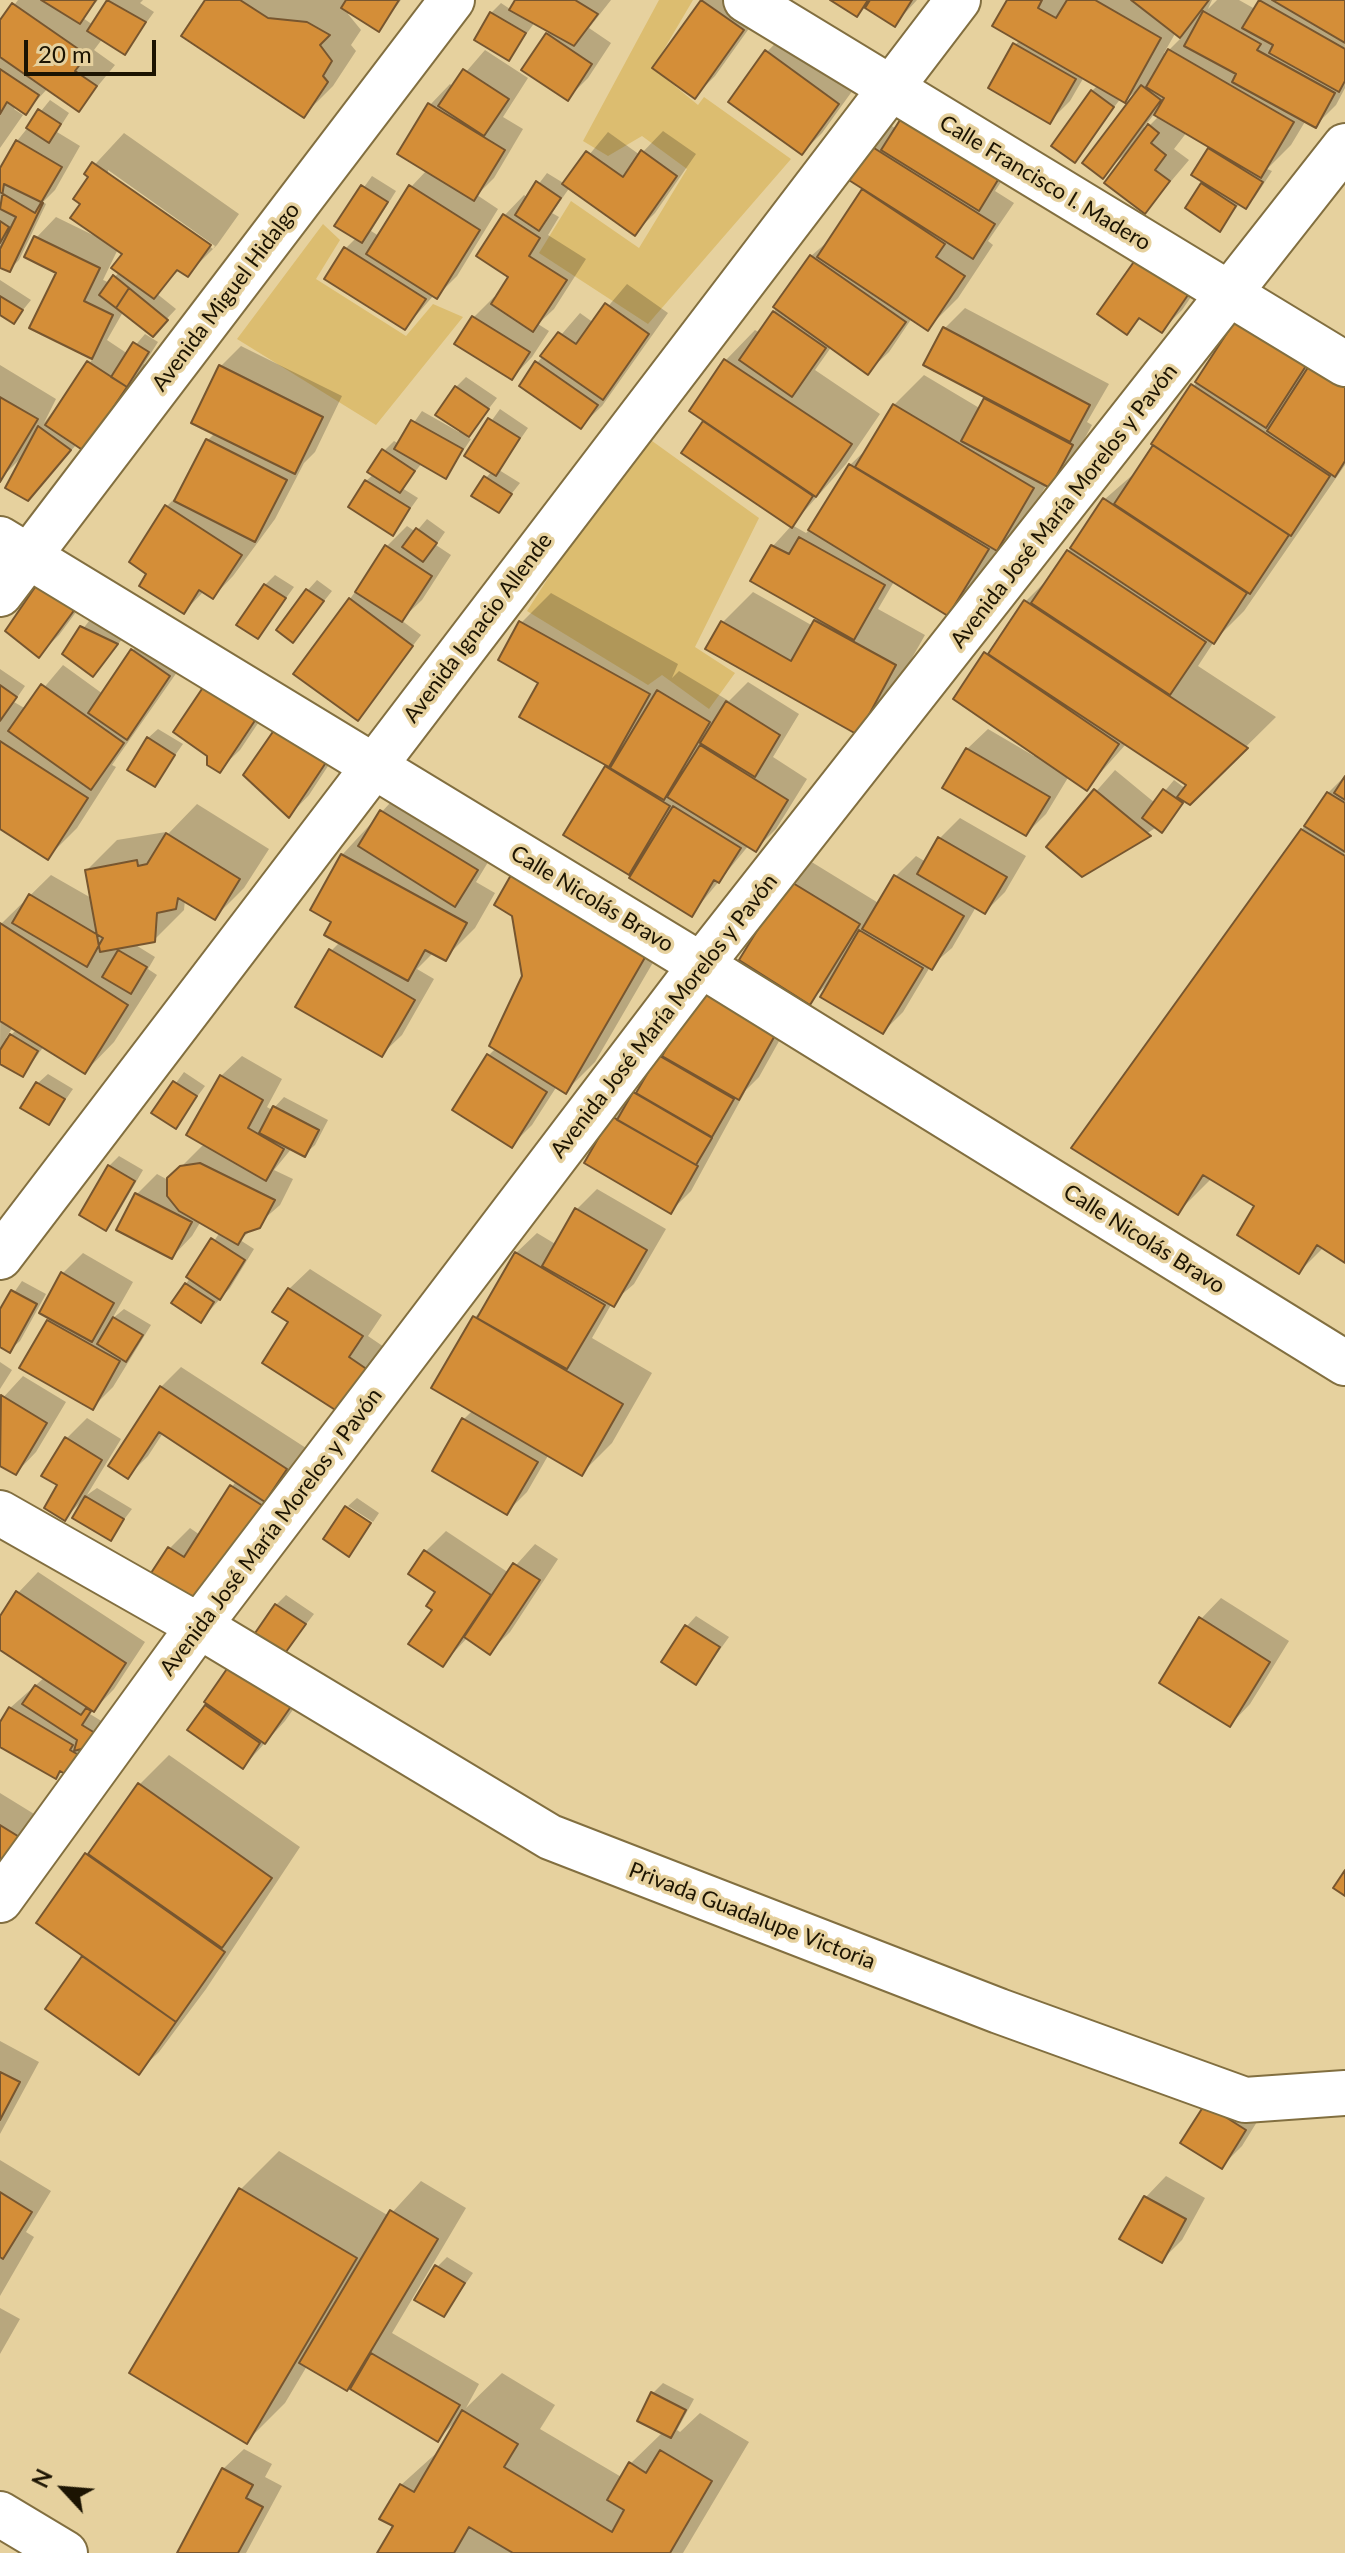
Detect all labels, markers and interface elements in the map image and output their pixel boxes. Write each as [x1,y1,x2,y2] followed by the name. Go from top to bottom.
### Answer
[28,24,160,74] scale bar
[38,39,92,68] text: 20 m
[935,109,1155,257] street label: Calle Francisco I. Madero
[147,198,305,396] street label: Avenida Miguel Hidalgo
[945,359,1183,653] street label: Avenida José María Morelos y Pavón
[398,528,558,728] street label: Avenida Ignacio Allende
[506,840,678,958] street label: Calle Nicolás Bravo
[545,869,783,1163] street label: Avenida José María Morelos y Pavón
[1058,1179,1230,1299] street label: Calle Nicolás Bravo
[154,1383,388,1681] street label: Avenida José María Morelos y Pavón
[625,1857,879,1975] street label: Privada Guadalupe Victoria
[24,2449,104,2529] north arrow
[26,2465,58,2492] text: N

